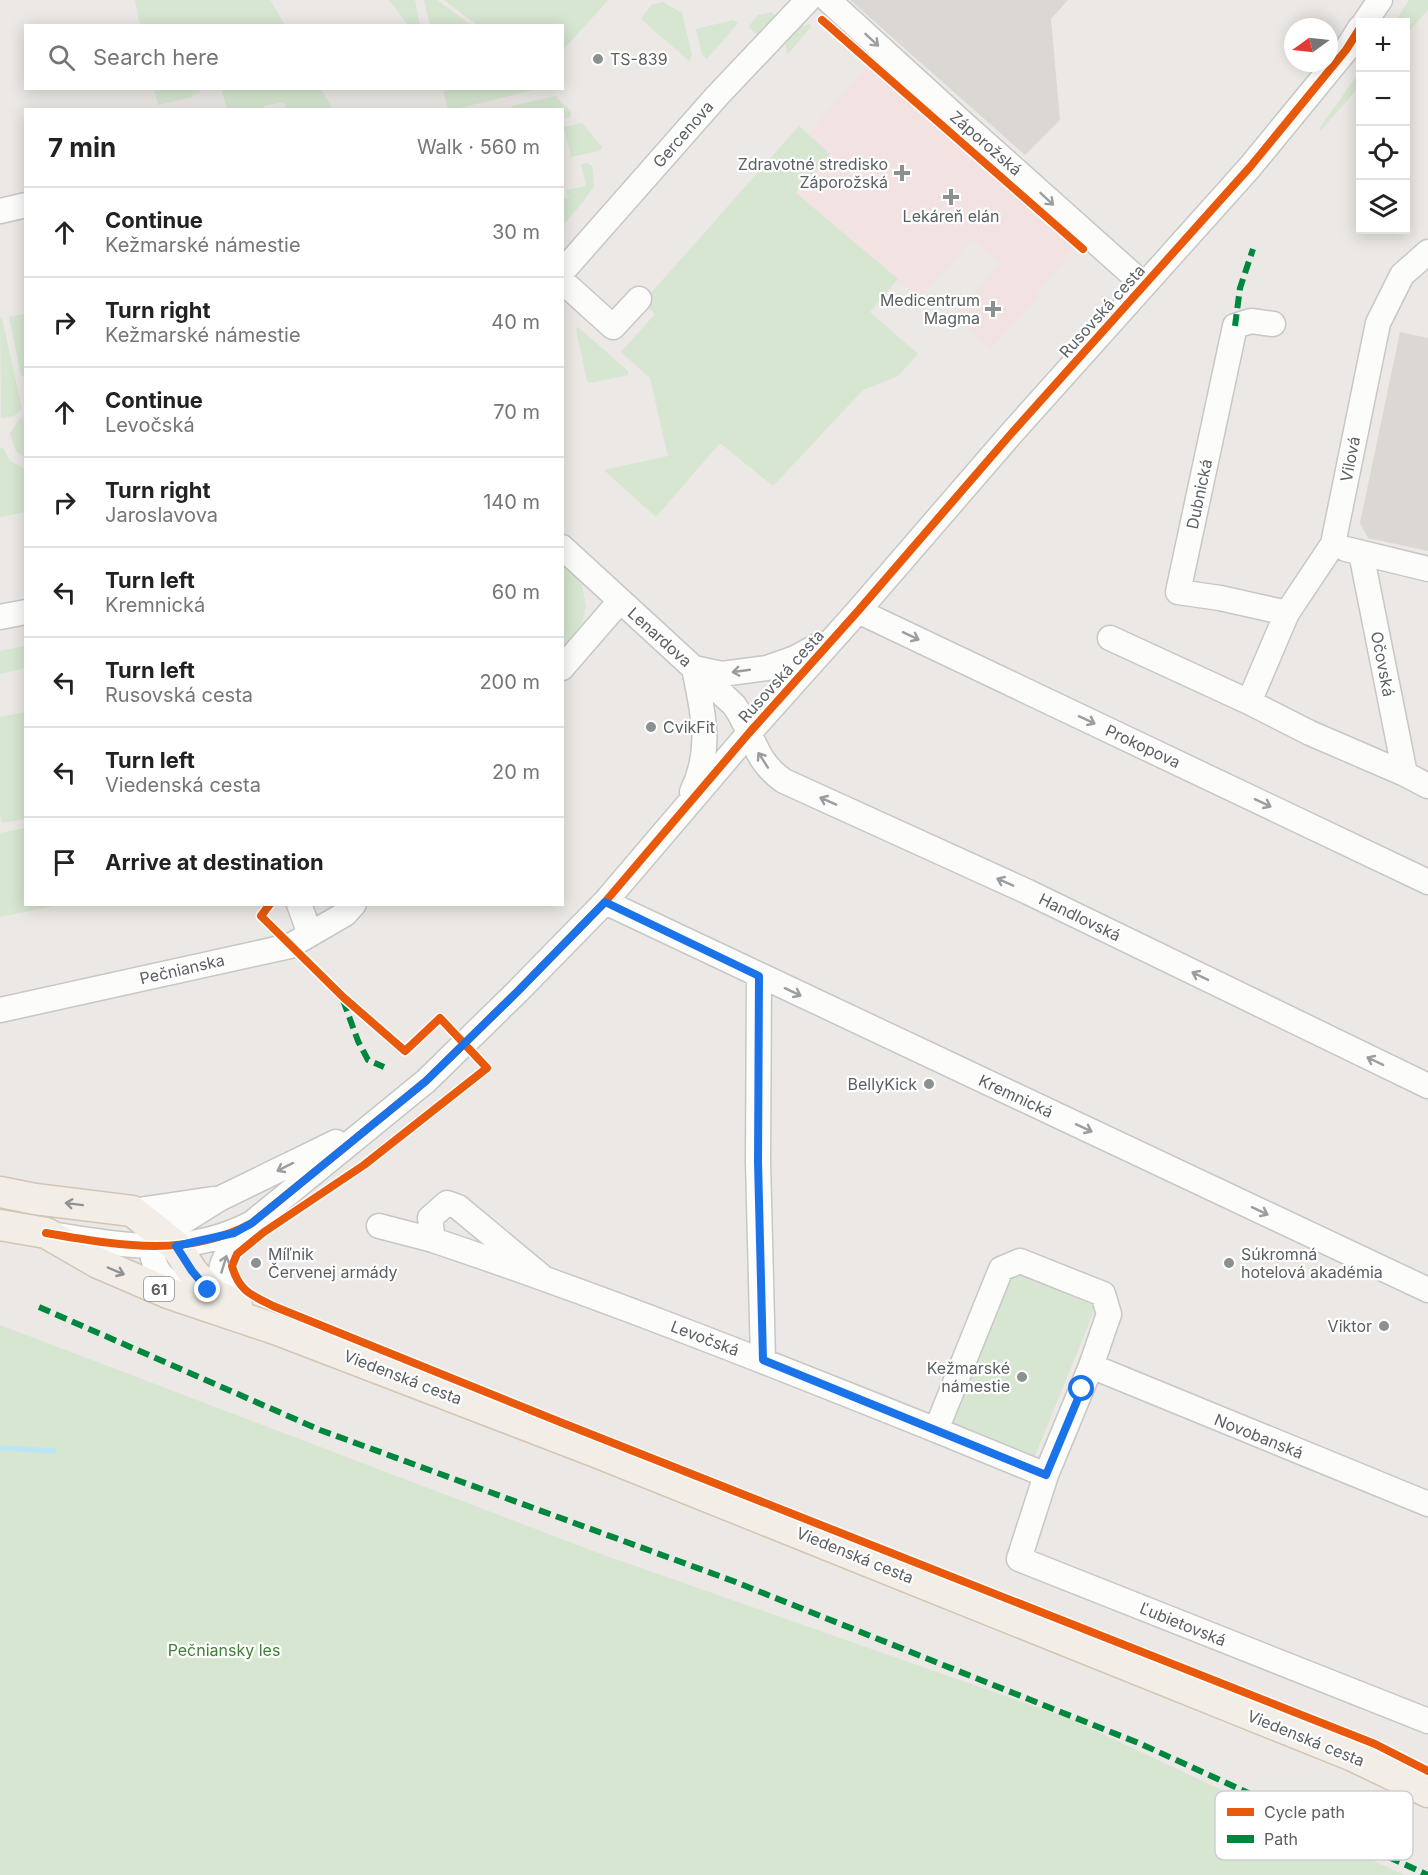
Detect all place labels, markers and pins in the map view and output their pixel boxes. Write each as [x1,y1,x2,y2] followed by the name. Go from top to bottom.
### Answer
[610,49,668,69] place label: TS-839
[591,52,605,66] marker: TS-839
[738,154,888,192] place label: Zdravotné stredisko Záporožská
[893,164,911,182] marker: Zdravotné stredisko Záporožská
[944,190,958,204] marker: Lekáreň elán
[903,206,999,226] place label: Lekáreň elán
[880,290,980,328] place label: Medicentrum Magma
[984,300,1002,318] marker: Medicentrum Magma
[663,717,715,737] place label: CvikFit
[644,720,658,734] marker: CvikFit
[848,1074,917,1094] place label: BellyKick
[922,1077,936,1091] marker: BellyKick
[268,1244,398,1282] place label: Míľnik Červenej armády
[1241,1244,1383,1282] place label: Súkromná hotelová akadémia
[249,1256,263,1270] marker: Míľnik Červenej armády
[1222,1256,1236,1270] marker: Súkromná hotelová akadémia
[1328,1316,1372,1336] place label: Viktor
[1377,1319,1391,1333] marker: Viktor
[927,1358,1010,1396] place label: Kežmarské námestie
[1015,1370,1029,1384] marker: Kežmarské námestie

